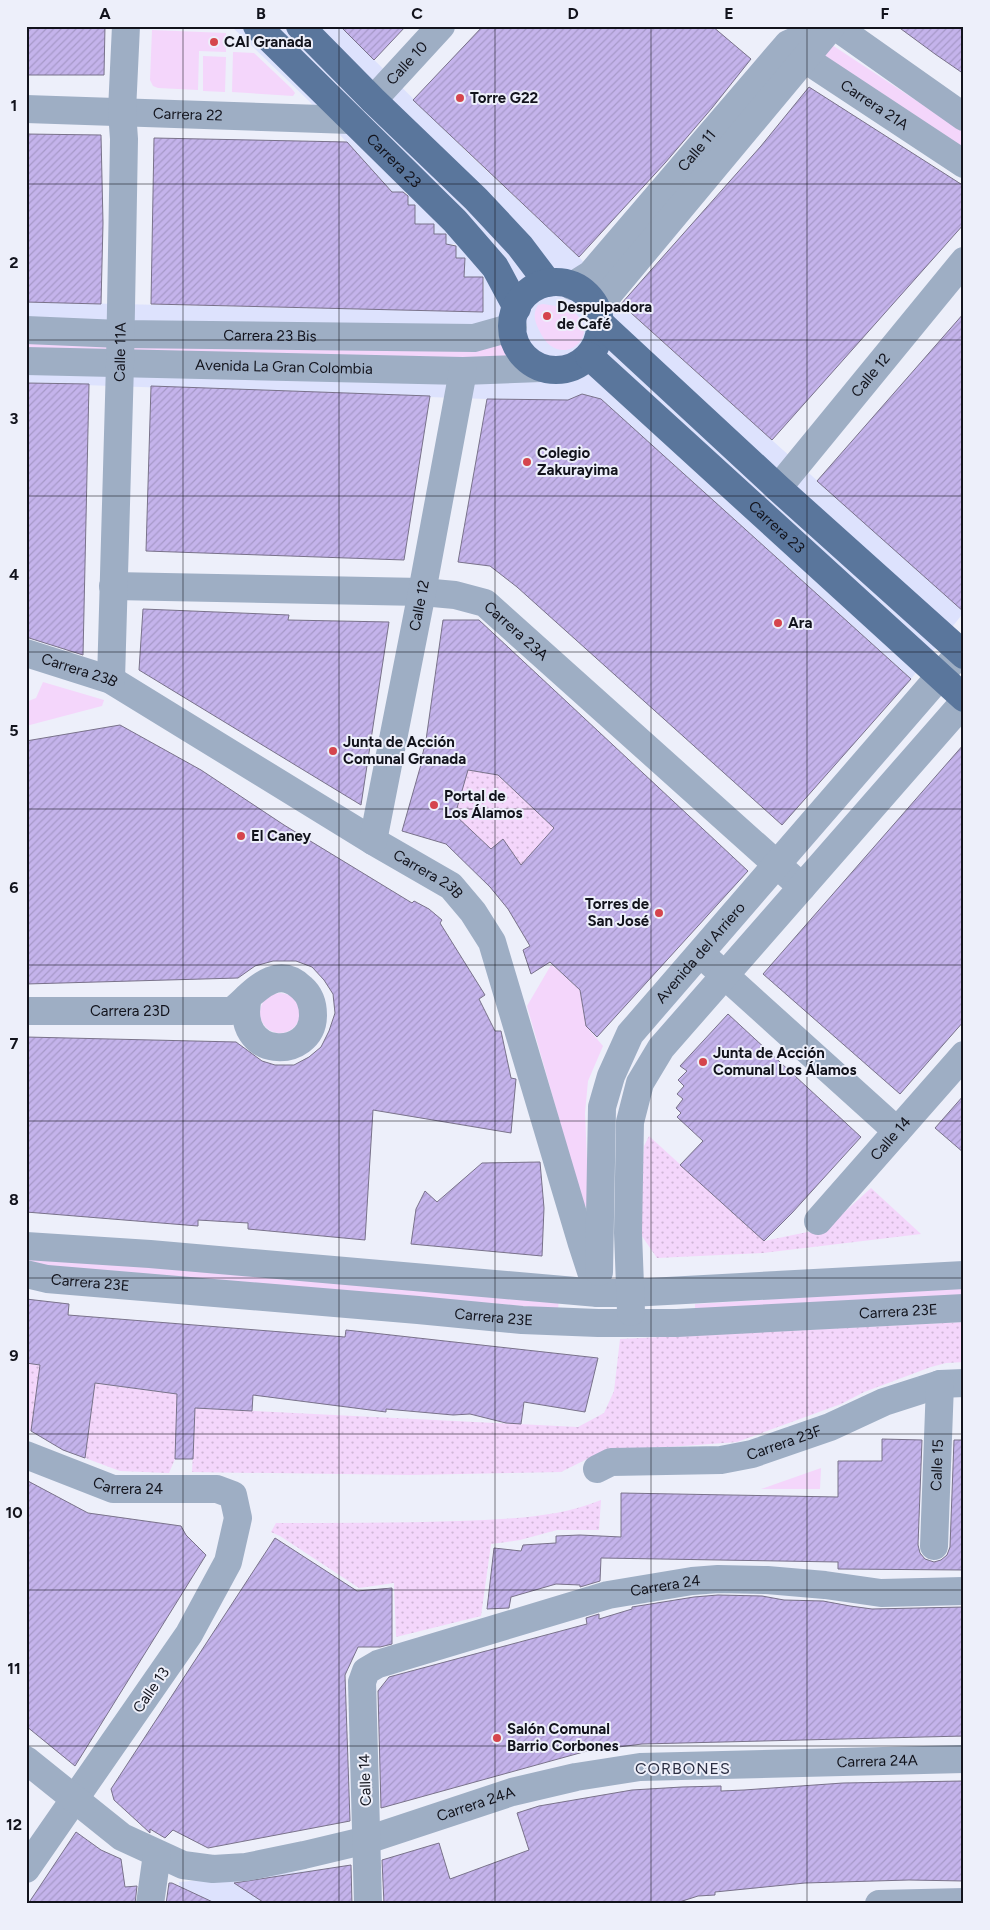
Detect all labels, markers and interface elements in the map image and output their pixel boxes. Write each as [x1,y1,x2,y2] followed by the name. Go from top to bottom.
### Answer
[99,4,111,23] text: A
[256,4,266,23] text: B
[411,4,423,23] text: C
[567,4,579,23] text: D
[724,4,734,23] text: E
[881,4,890,23] text: F
[224,33,312,51] place label: CAI Granada
[208,36,220,48] marker: CAI Granada
[382,38,431,89] street label: Calle 10
[837,76,912,134] street label: Carrera 21A
[470,89,539,107] place label: Torre G22
[454,92,466,104] marker: Torre G22
[11,96,17,115] text: 1
[153,104,223,125] street label: Carrera 22
[674,126,720,175] street label: Calle 11
[363,130,425,192] street label: Carrera 23
[9,253,19,272] text: 2
[557,298,652,333] place label: Despulpadora de Café
[541,310,553,322] marker: Despulpadora de Café
[110,322,130,382] street label: Calle 11A
[223,326,317,345] street label: Carrera 23 Bis
[847,349,894,401] street label: Calle 12
[195,356,373,378] street label: Avenida La Gran Colombia
[10,409,19,428] text: 3
[537,444,618,479] place label: Colegio Zakurayima
[521,456,533,468] marker: Colegio Zakurayima
[745,497,809,557] street label: Carrera 23
[9,565,19,584] text: 4
[406,579,433,633] street label: Calle 12
[480,597,552,664] street label: Carrera 23A
[788,614,812,632] place label: Ara
[772,617,784,629] marker: Ara
[39,649,121,691] street label: Carrera 23B
[9,721,19,740] text: 5
[343,733,466,768] place label: Junta de Acción Comunal Granada
[327,745,339,757] marker: Junta de Acción Comunal Granada
[444,787,523,822] place label: Portal de Los Álamos
[428,799,440,811] marker: Portal de Los Álamos
[251,827,311,845] place label: El Caney
[235,830,247,842] marker: El Caney
[390,846,467,902] street label: Carrera 23B
[9,878,19,897] text: 6
[585,895,650,930] place label: Torres de San José
[652,898,749,1007] street label: Avenida del Arriero
[653,907,665,919] marker: Torres de San José
[90,1002,170,1020] street label: Carrera 23D
[10,1034,19,1053] text: 7
[713,1044,856,1079] place label: Junta de Acción Comunal Los Álamos
[697,1056,709,1068] marker: Junta de Acción Comunal Los Álamos
[867,1113,915,1164] street label: Calle 14
[9,1190,19,1209] text: 8
[50,1270,130,1295] street label: Carrera 23E
[858,1300,938,1322] street label: Carrera 23E
[454,1305,533,1329] street label: Carrera 23E
[9,1346,19,1365] text: 9
[744,1422,824,1464] street label: Carrera 23F
[927,1439,947,1491] street label: Calle 15
[90,1473,163,1498] street label: Carrera 24
[5,1503,23,1522] text: 10
[629,1571,701,1600] street label: Carrera 24
[7,1659,21,1678] text: 11
[129,1664,173,1716] street label: Calle 13
[507,1720,619,1755] place label: Salón Comunal Barrio Corbones
[491,1732,503,1744] marker: Salón Comunal Barrio Corbones
[836,1751,918,1771] street label: Carrera 24A
[355,1753,375,1807] street label: Calle 14
[635,1759,731,1778] district label: CORBONES
[434,1783,517,1825] street label: Carrera 24A
[6,1815,22,1834] text: 12

